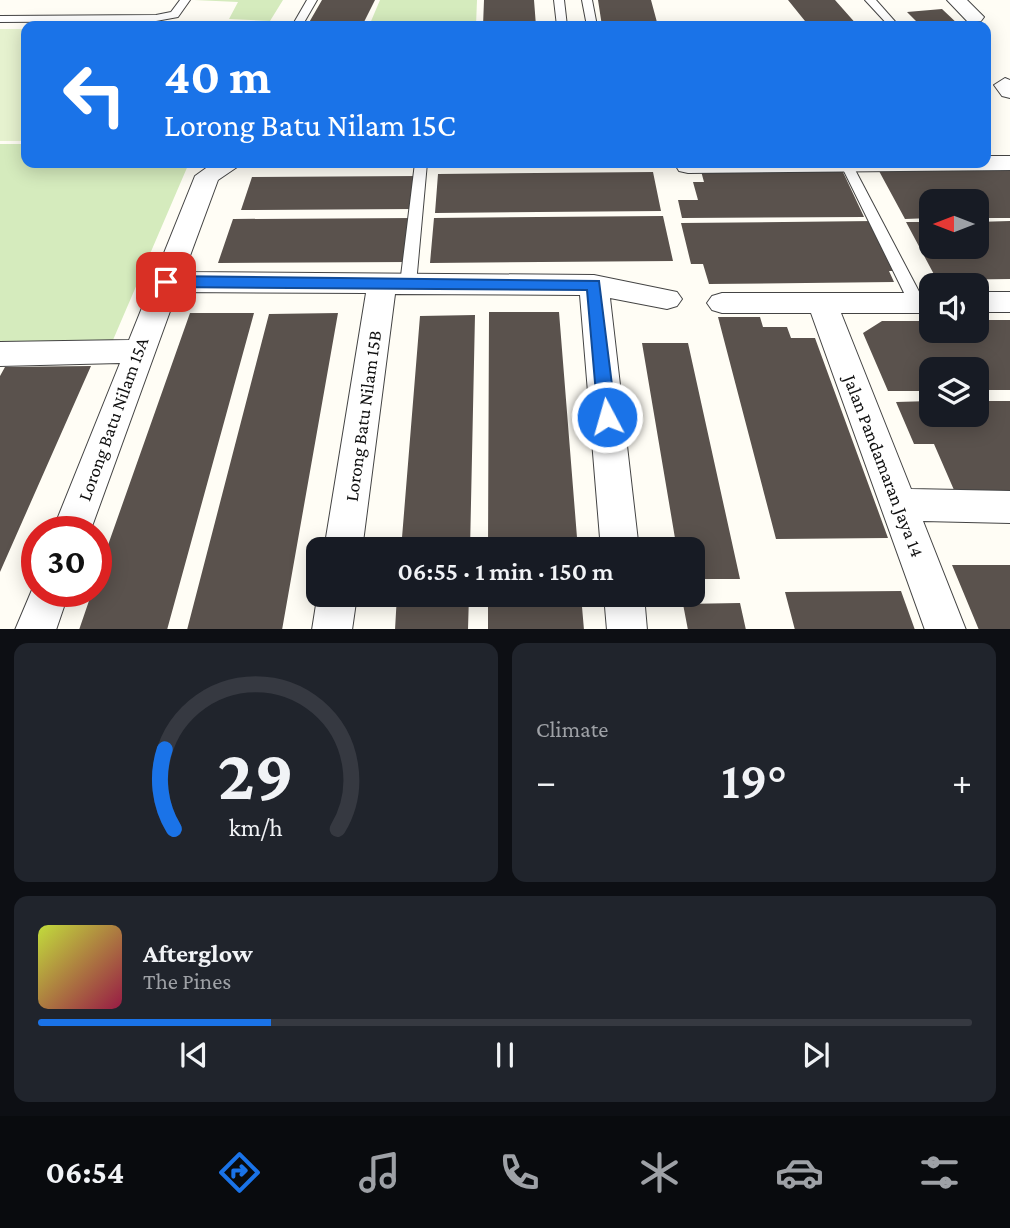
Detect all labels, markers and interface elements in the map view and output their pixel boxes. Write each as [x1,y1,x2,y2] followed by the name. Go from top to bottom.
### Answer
[49,49,140,140] icon: left
[164,49,271,104] text: 40 m
[164,107,456,143] text: Lorong Batu Nilam 15C
[919,189,989,259] north arrow
[919,189,989,427] map controls
[136,252,196,312] pin
[147,263,185,301] icon: arrive
[919,273,989,343] button: sound
[341,329,385,503] street label: Lorong Batu Nilam 15B
[74,334,152,504] street label: Lorong Batu Nilam 15A
[919,357,989,427] button: layers
[839,370,928,560] street label: Jalan Pandamaran Jaya 14
[570,380,644,454] position arrow
[21,516,112,607] speed limit sign: 30
[397,557,614,586] text: 06:55 · 1 min · 150 m
[536,716,608,742] text: Climate
[218,734,294,815] text: 29
[721,751,787,809] text: 19°
[536,760,556,802] text: −
[952,760,972,802] text: +
[229,813,283,840] text: km/h
[143,939,253,968] text: Afterglow
[143,968,231,994] text: The Pines
[175,1036,213,1074] icon: previous
[486,1036,524,1074] icon: pause
[797,1036,835,1074] icon: next
[215,1148,264,1197] icon: directions
[355,1148,404,1197] icon: music
[495,1148,544,1197] icon: phone
[635,1148,684,1197] icon: climate
[775,1148,824,1197] icon: car
[915,1148,964,1197] icon: filters
[46,1154,124,1190] text: 06:54

